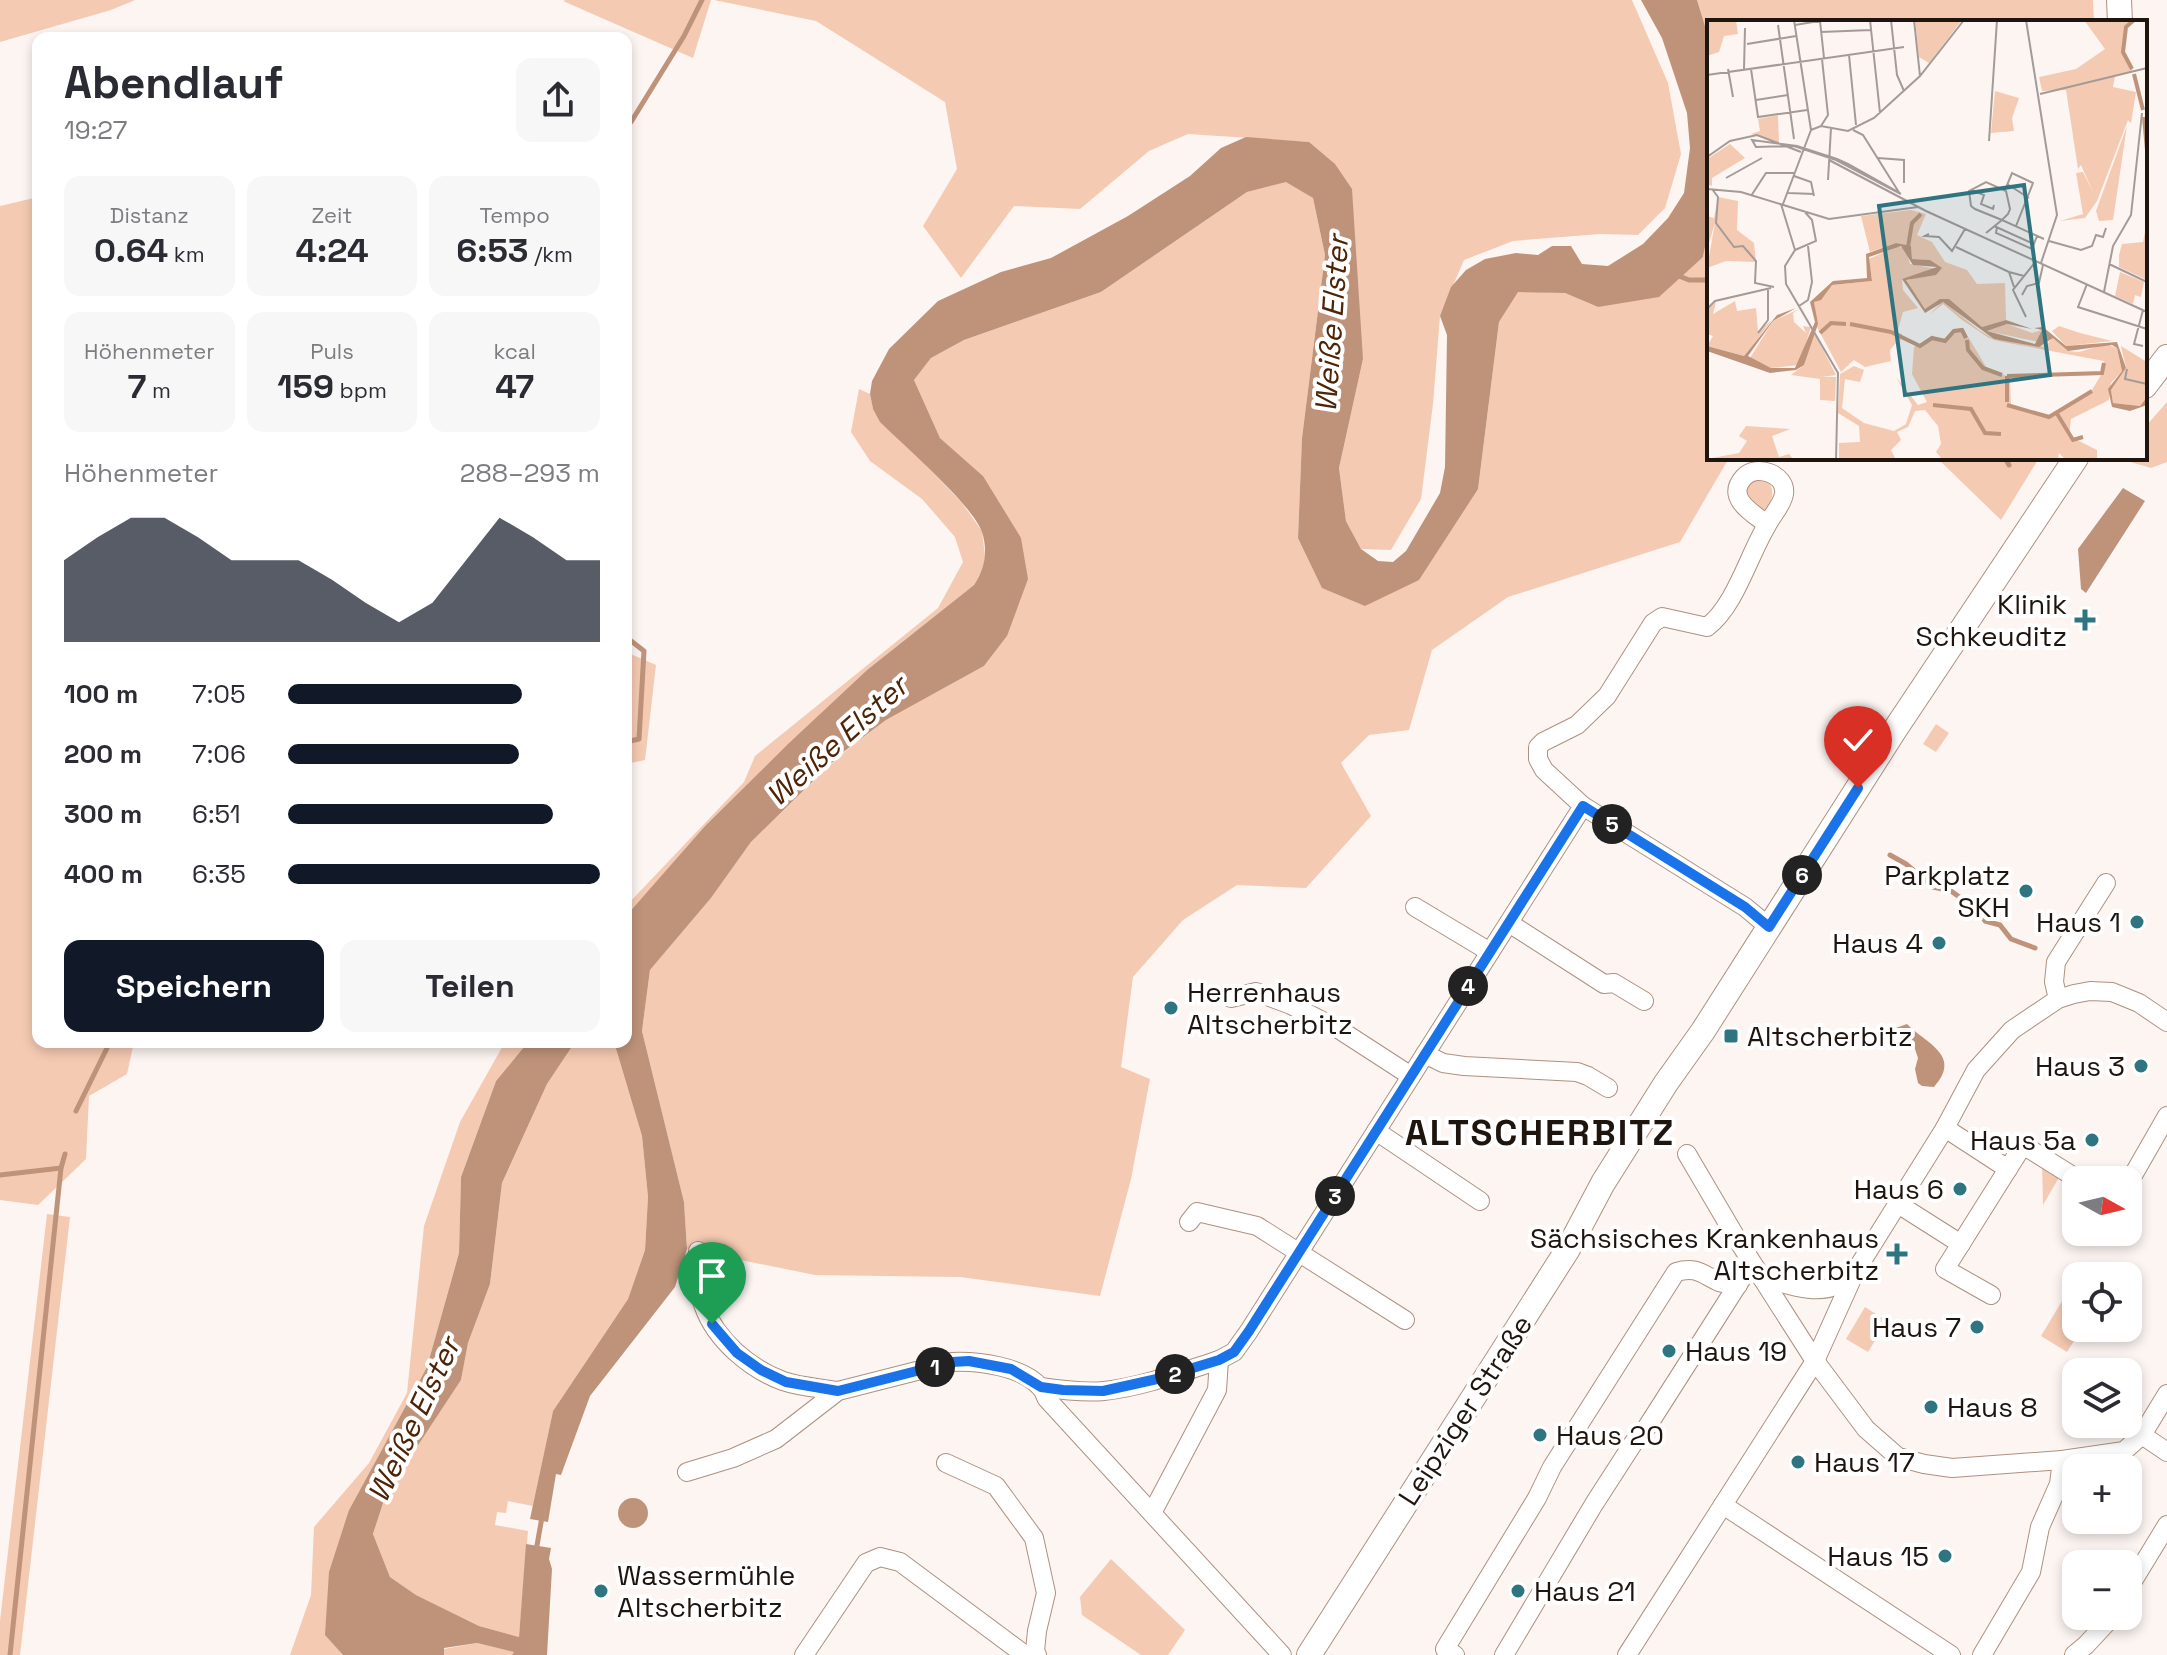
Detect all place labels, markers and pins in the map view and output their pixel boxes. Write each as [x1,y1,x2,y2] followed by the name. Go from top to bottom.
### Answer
[1916,586,2067,654] place label: Klinik Schkeuditz
[2074,609,2096,631] marker: Klinik Schkeuditz
[1824,706,1892,788] pin
[1592,804,1632,844] pin: 5
[1782,855,1822,895] pin: 6
[1884,857,2010,925] place label: Parkplatz SKH
[2017,882,2035,900] marker: Parkplatz SKH
[2036,904,2121,940] place label: Haus 1
[2128,913,2146,931] marker: Haus 1
[1832,925,1923,961] place label: Haus 4
[1930,934,1948,952] marker: Haus 4
[1448,966,1488,1006] pin: 4
[1187,974,1353,1042] place label: Herrenhaus Altscherbitz
[1162,999,1180,1017] marker: Herrenhaus Altscherbitz
[1747,1018,1913,1054] place label: Altscherbitz
[1722,1027,1740,1045] marker: Altscherbitz
[2035,1048,2125,1084] place label: Haus 3
[2132,1057,2150,1075] marker: Haus 3
[1970,1122,2076,1158] place label: Haus 5a
[2083,1131,2101,1149] marker: Haus 5a
[1854,1171,1944,1207] place label: Haus 6
[1315,1176,1355,1216] pin: 3
[1951,1180,1969,1198] marker: Haus 6
[1530,1220,1879,1288] place label: Sächsisches Krankenhaus Altscherbitz
[678,1242,746,1324] pin
[1886,1243,1908,1265] marker: Sächsisches Krankenhaus Altscherbitz
[1872,1309,1961,1345] place label: Haus 7
[1968,1318,1986,1336] marker: Haus 7
[1685,1333,1787,1369] place label: Haus 19
[1660,1342,1678,1360] marker: Haus 19
[915,1347,955,1387] pin: 1
[1155,1354,1195,1394] pin: 2
[1947,1389,2038,1425] place label: Haus 8
[1922,1398,1940,1416] marker: Haus 8
[1556,1417,1664,1453] place label: Haus 20
[1531,1426,1549,1444] marker: Haus 20
[1814,1444,1915,1480] place label: Haus 17
[1789,1453,1807,1471] marker: Haus 17
[1827,1538,1929,1574] place label: Haus 15
[1936,1547,1954,1565] marker: Haus 15
[617,1557,795,1625] place label: Wassermühle Altscherbitz
[1534,1573,1636,1609] place label: Haus 21
[592,1582,610,1600] marker: Wassermühle Altscherbitz
[1509,1582,1527,1600] marker: Haus 21

